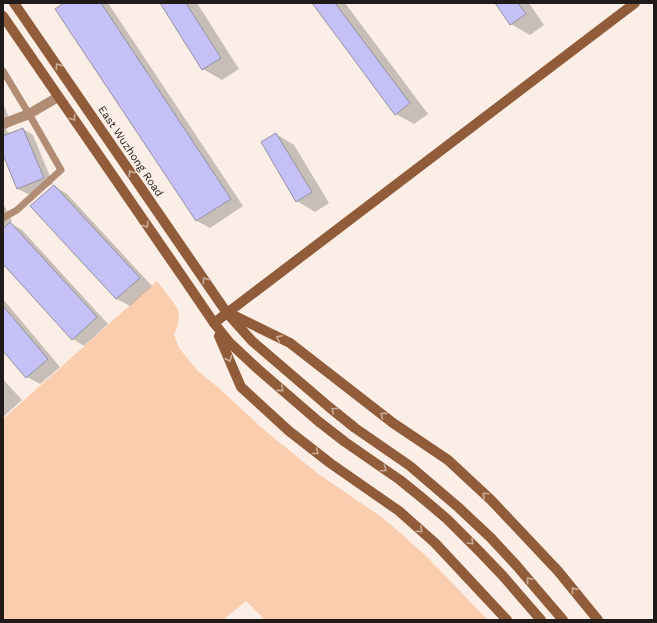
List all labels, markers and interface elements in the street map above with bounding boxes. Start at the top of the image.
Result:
one-way arrow [55,63,63,70]
street label: East Wuzhong Road [95,103,166,199]
one-way arrow [68,113,75,120]
one-way arrow [129,170,136,177]
one-way arrow [141,221,149,228]
one-way arrow [203,278,210,285]
one-way arrow [275,335,283,343]
one-way arrow [224,354,232,362]
one-way arrow [277,385,284,392]
one-way arrow [331,408,338,415]
one-way arrow [380,413,387,420]
one-way arrow [311,447,318,454]
one-way arrow [380,464,387,472]
one-way arrow [482,492,490,500]
one-way arrow [415,525,423,532]
one-way arrow [466,537,474,545]
one-way arrow [526,577,533,585]
one-way arrow [571,587,578,594]

